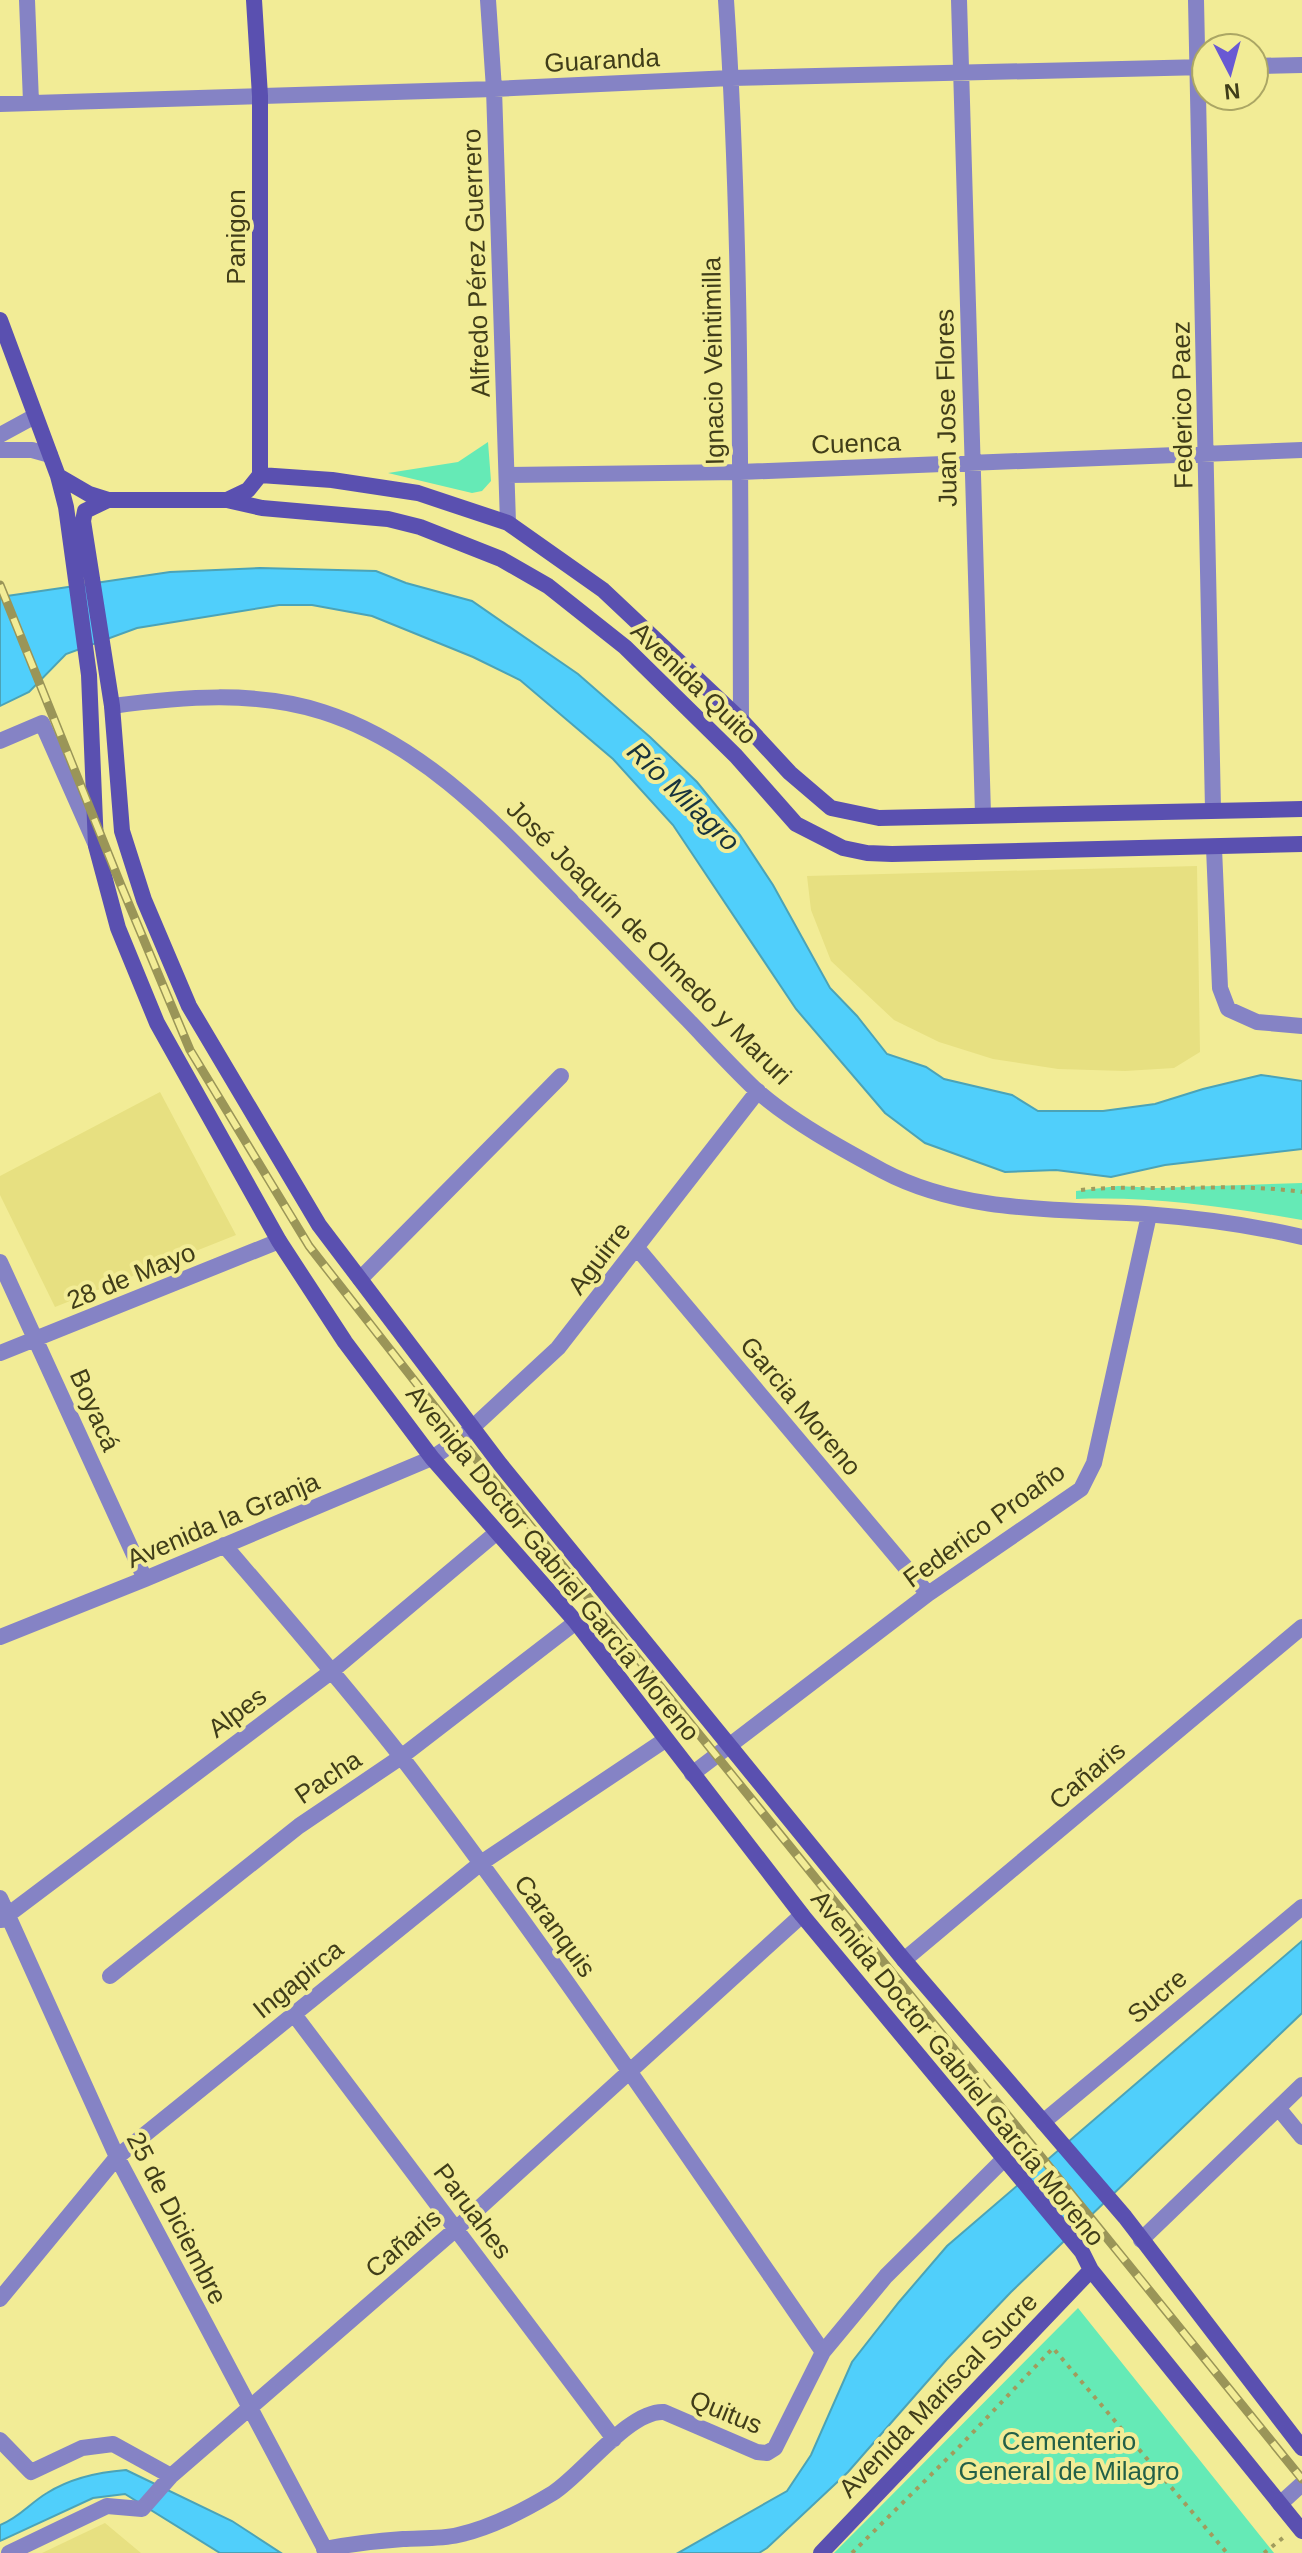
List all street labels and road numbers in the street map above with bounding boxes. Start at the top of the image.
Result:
street label: Guaranda [543,42,661,78]
street label: Alfredo Pérez Guerrero [456,128,496,398]
street label: Panigon [221,189,251,285]
street label: Ignacio Veintimilla [696,256,730,465]
street label: Juan Jose Flores [929,309,963,507]
street label: Federico Paez [1166,321,1198,489]
street label: Cuenca [811,426,902,460]
street label: Avenida Quito [625,616,763,750]
street label: José Joaquín de Olmedo y Maruri [500,793,798,1091]
street label: Aguirre [561,1216,637,1300]
street label: 28 de Mayo [62,1237,200,1315]
street label: Garcia Moreno [734,1330,868,1482]
street label: Boyacá [64,1364,127,1456]
street label: Avenida Doctor Gabriel García Moreno [400,1379,706,1747]
street label: Federico Proaño [897,1456,1071,1594]
street label: Avenida la Granja [122,1466,324,1574]
street label: Alpes [202,1680,272,1744]
street label: Cañaris [1043,1735,1131,1815]
street label: Pacha [289,1744,367,1810]
street label: Caranquis [508,1869,602,1983]
street label: Avenida Doctor Gabriel García Moreno [805,1884,1111,2252]
street label: Ingapirca [247,1933,349,2024]
street label: Sucre [1121,1963,1193,2029]
street label: 25 de Diciembre [121,2127,233,2309]
street label: Paruahes [428,2158,518,2264]
street label: Cañaris [359,2202,447,2284]
street label: Avenida Mariscal Sucre [833,2287,1043,2503]
street label: Quitus [686,2384,766,2440]

